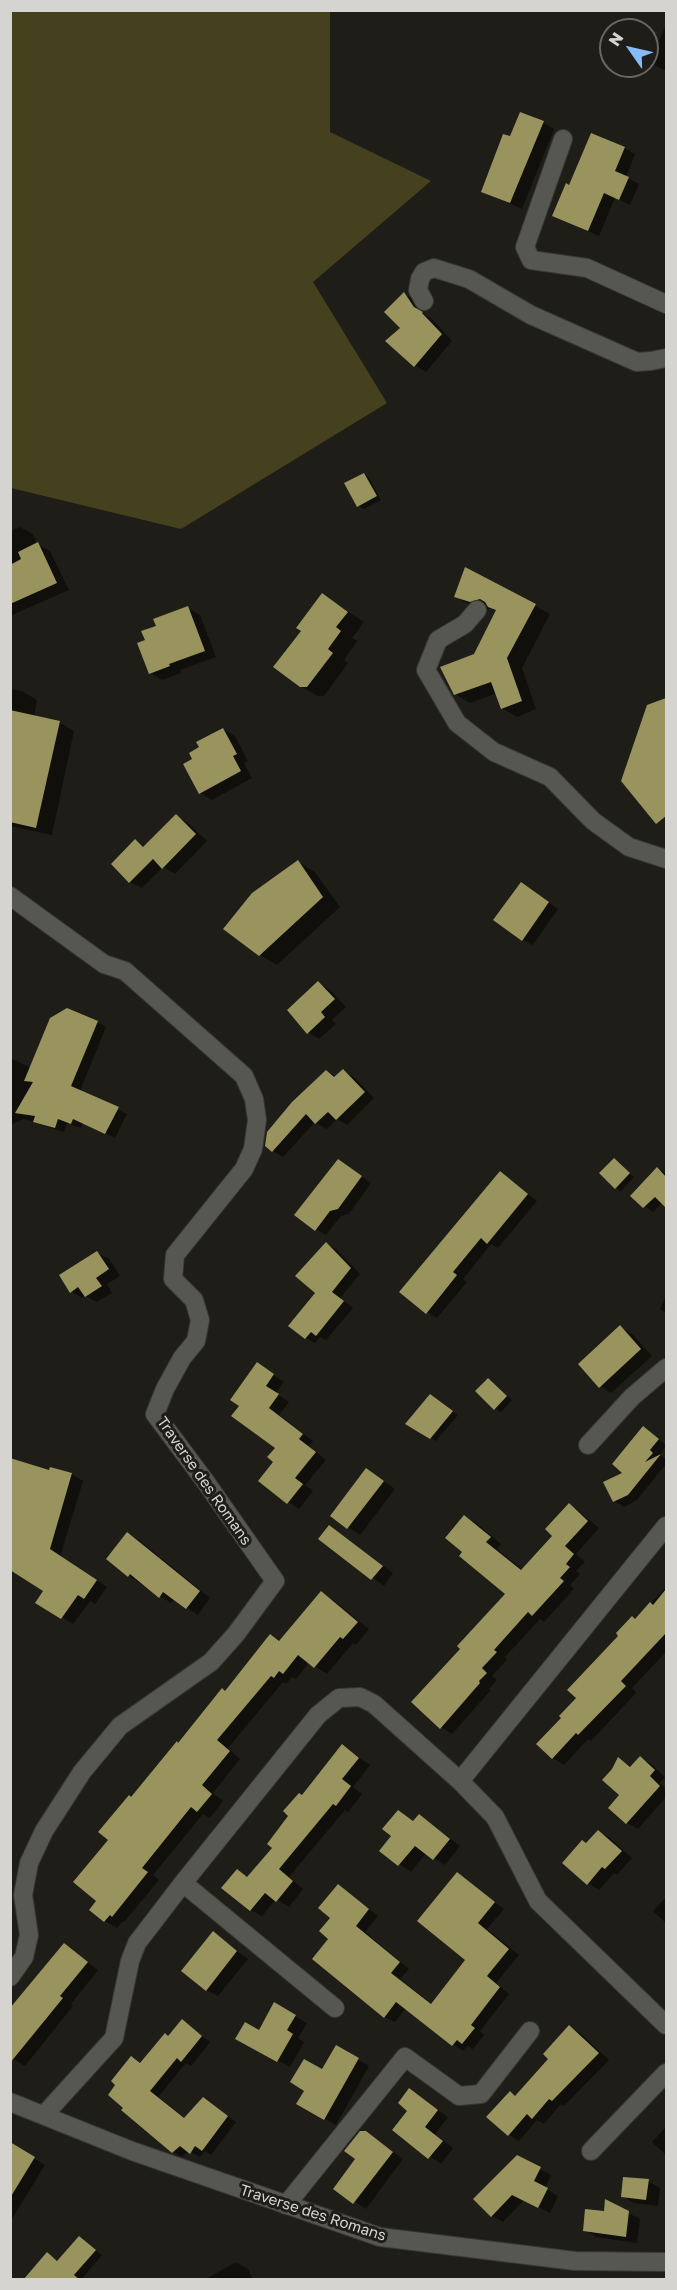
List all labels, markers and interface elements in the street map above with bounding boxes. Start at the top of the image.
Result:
north arrow [599,18,659,78]
text: N [604,28,627,50]
street label: Traverse des Romans [153,1413,255,1549]
street label: Traverse des Romans [238,2181,388,2245]

